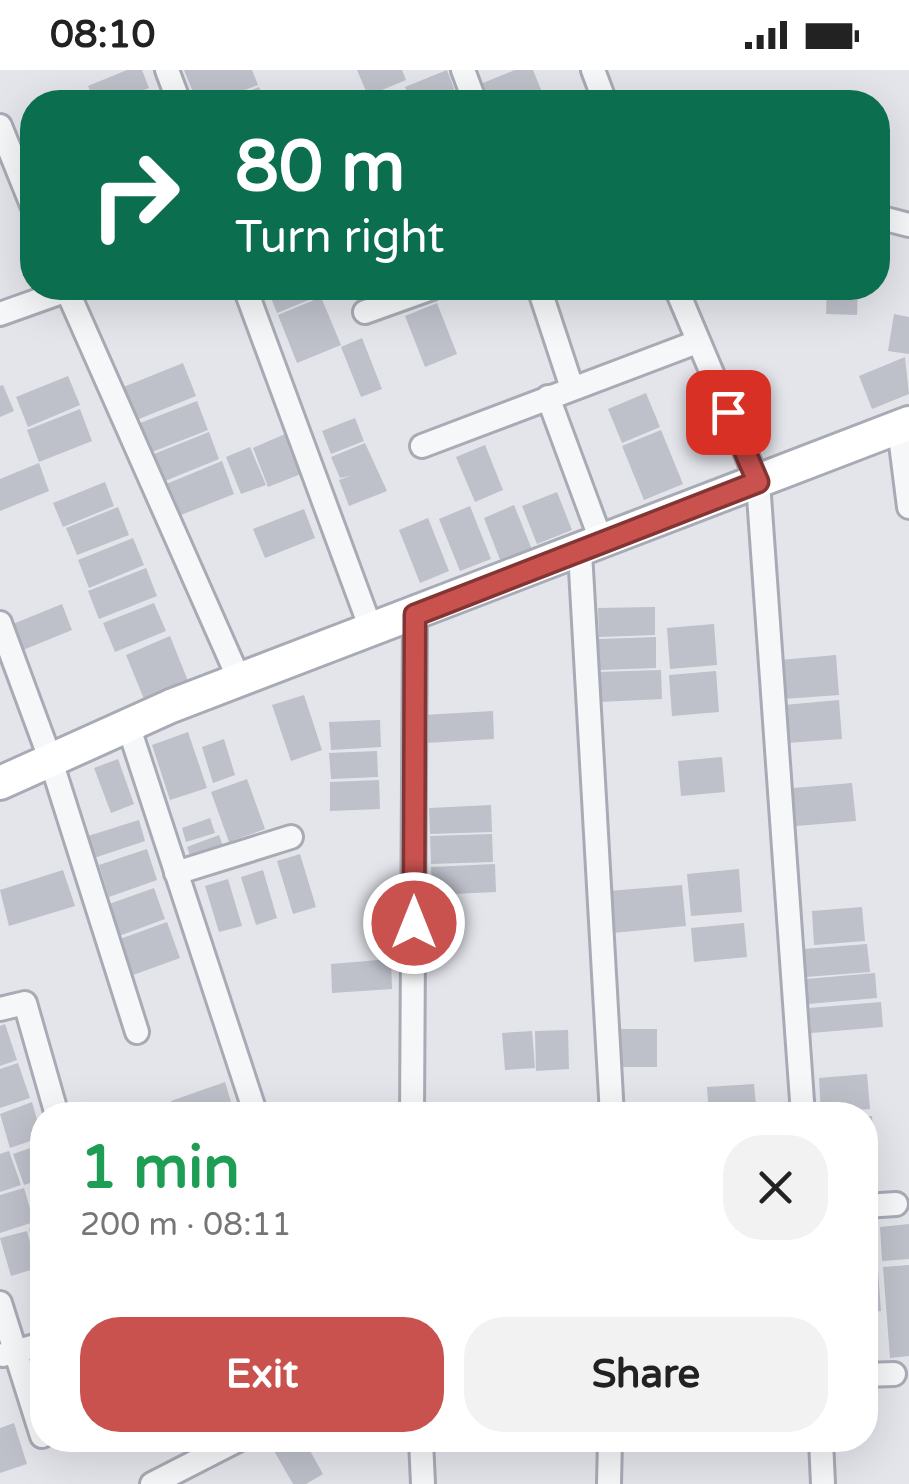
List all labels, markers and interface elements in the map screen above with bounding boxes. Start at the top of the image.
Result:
text: 08:10 [50,12,155,58]
text: 80 m [235,126,405,210]
icon: right [70,130,200,260]
text: Turn right [235,211,444,265]
pin [686,370,771,455]
icon: arrive [701,385,756,440]
position arrow [362,871,466,975]
text: 1 min [80,1132,240,1204]
button: close [723,1135,828,1240]
text: 200 m · 08:11 [80,1206,292,1244]
button: Exit [80,1317,444,1432]
button: Share [464,1317,828,1432]

